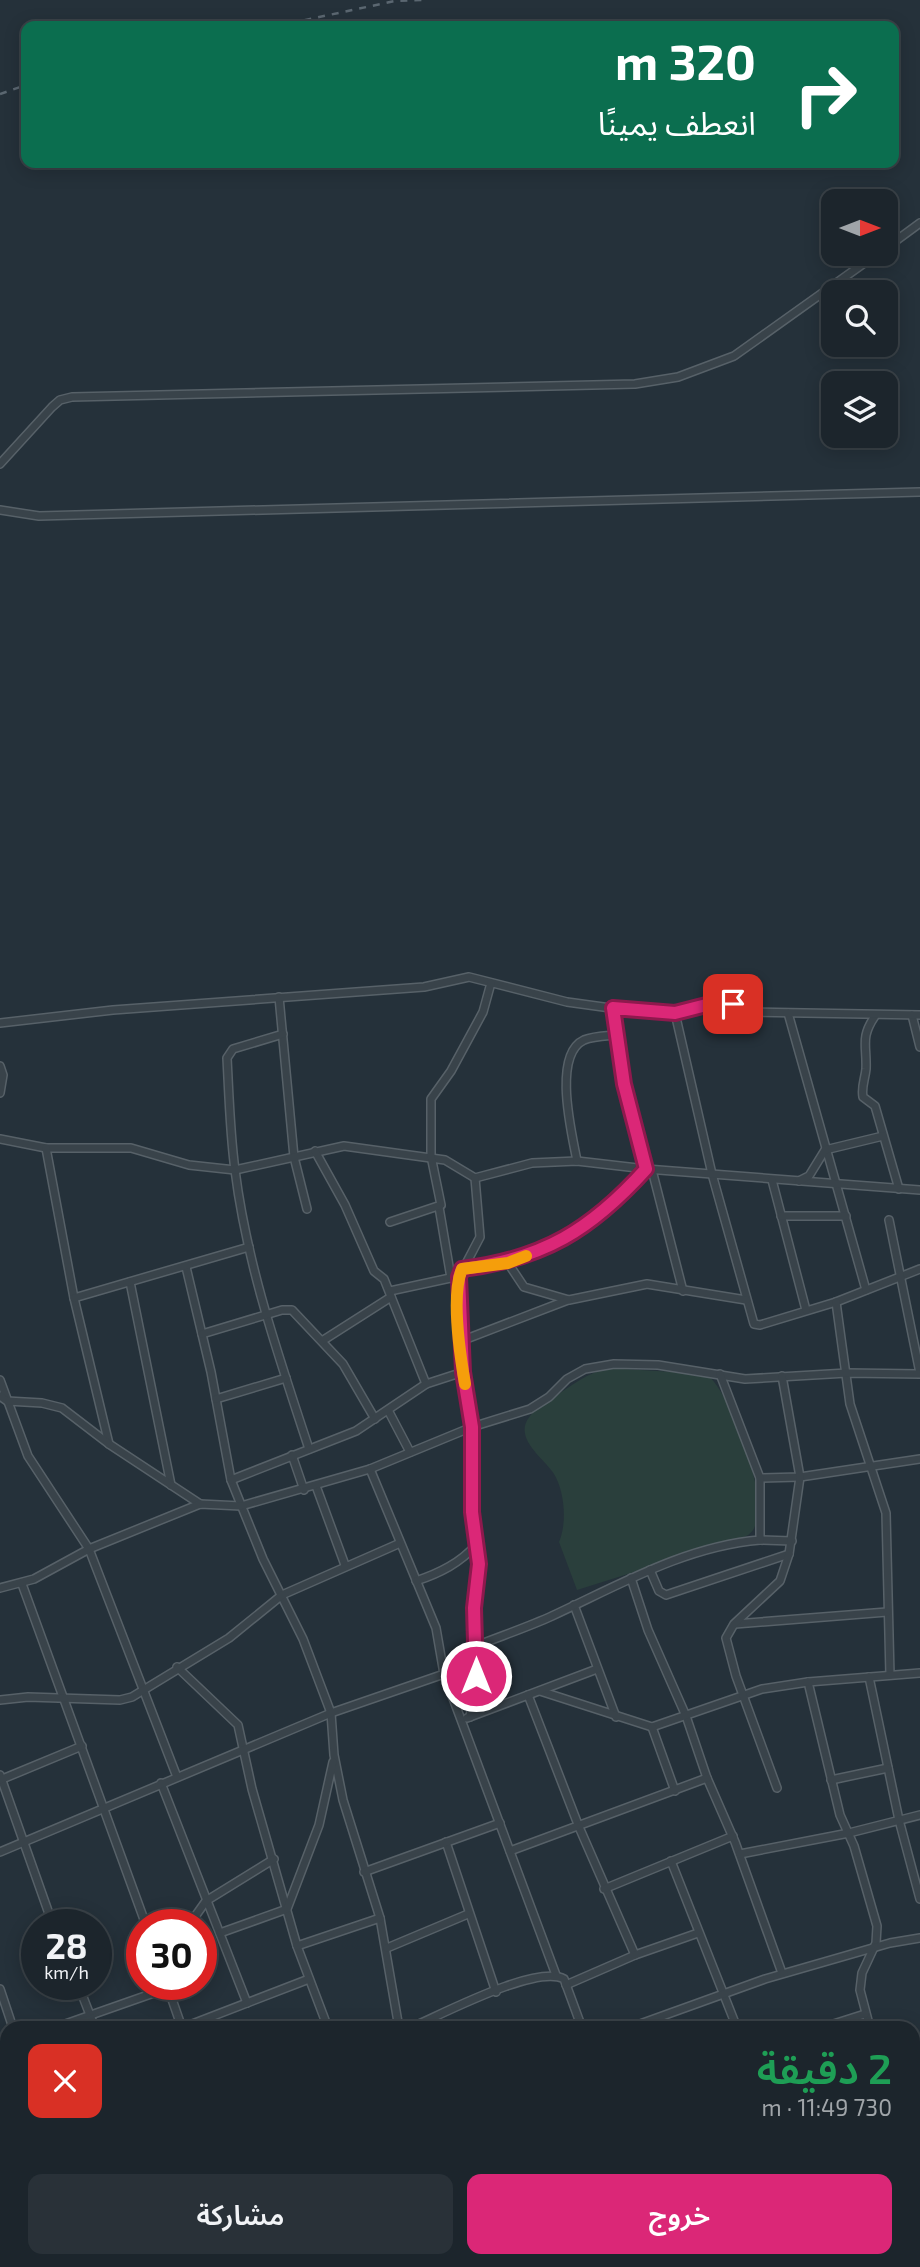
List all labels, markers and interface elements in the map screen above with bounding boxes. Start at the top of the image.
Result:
text: 320 m [615,31,756,90]
icon: right [780,49,871,140]
text: انعطف يمينًا [598,103,756,141]
north arrow [821,189,898,266]
map controls [821,189,898,448]
button: search [821,280,898,357]
button: layers [821,371,898,448]
pin [703,974,763,1034]
icon: arrive [714,985,752,1023]
position arrow [439,1639,513,1713]
speed limit sign: 30 [126,1909,217,2000]
text: 28 [45,1924,88,1966]
text: km/h [44,1961,89,1983]
text: 2 دقيقة [757,2042,892,2092]
button: close [28,2044,102,2118]
text: 730 m · 11:49 [762,2093,892,2121]
button: مشاركة [28,2174,453,2254]
button: خروج [467,2174,892,2254]

